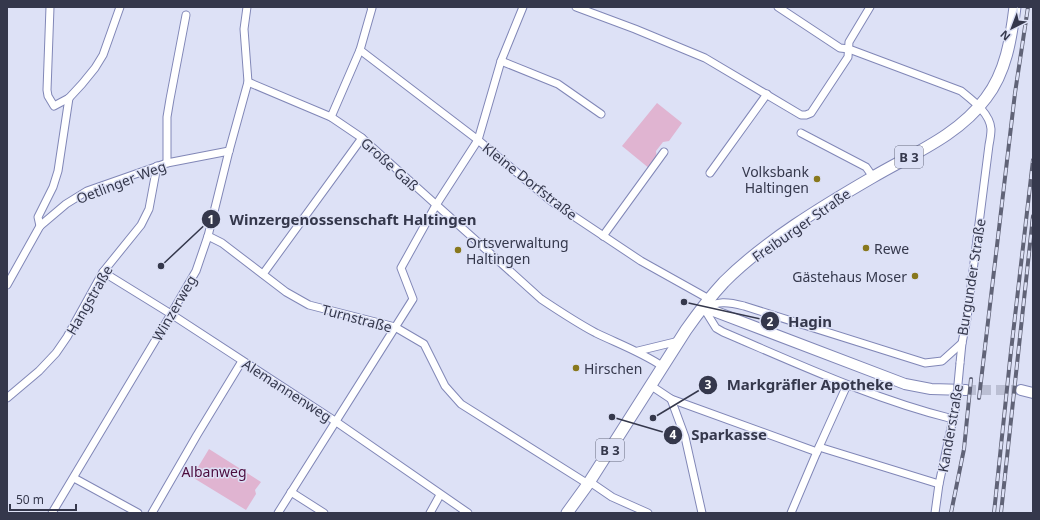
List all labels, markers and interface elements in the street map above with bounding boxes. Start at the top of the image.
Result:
north arrow [992,8,1032,48]
text: N [997,27,1013,44]
street label: Große Gaß [357,133,423,195]
street label: Kleine Dorfstraße [479,138,581,224]
road number: B 3 [895,146,923,168]
street label: Oetlinger Weg [73,156,169,208]
place label: Volksbank Haltingen [742,162,810,197]
marker: Volksbank Haltingen [812,174,822,184]
street label: Freiburger Straße [748,184,854,266]
callout: Winzergenossenschaft Haltingen [201,206,484,233]
text: Winzergenossenschaft Haltingen [229,209,477,229]
text: 1 [208,211,214,228]
street label: Burgunder Straße [952,217,990,337]
place label: Ortsverwaltung Haltingen [466,233,569,268]
place label: Rewe [874,239,909,258]
marker: Rewe [861,243,871,253]
marker: Ortsverwaltung Haltingen [453,245,463,255]
street label: Hangstraße [61,262,117,338]
place label: Gästehaus Moser [792,267,907,286]
marker: Gästehaus Moser [910,271,920,281]
street label: Winzerweg [148,272,200,344]
street label: Turnstraße [320,300,394,337]
callout: Hagin [760,308,840,335]
text: Hagin [788,311,832,331]
text: 2 [767,313,774,330]
street label: Alemannenweg [239,354,335,426]
place label: Hirschen [584,359,642,378]
marker: Hirschen [571,363,581,373]
callout: Markgräfler Apotheke [698,371,901,398]
text: Markgräfler Apotheke [727,374,893,394]
text: 3 [705,376,712,393]
street label: Kanderstraße [933,382,967,474]
callout: Sparkasse [663,421,774,448]
text: Sparkasse [691,424,767,444]
text: 4 [670,426,677,443]
road number: B 3 [596,439,624,461]
park label: Albanweg [181,462,247,481]
scale bar [10,486,76,512]
text: 50 m [16,491,44,508]

